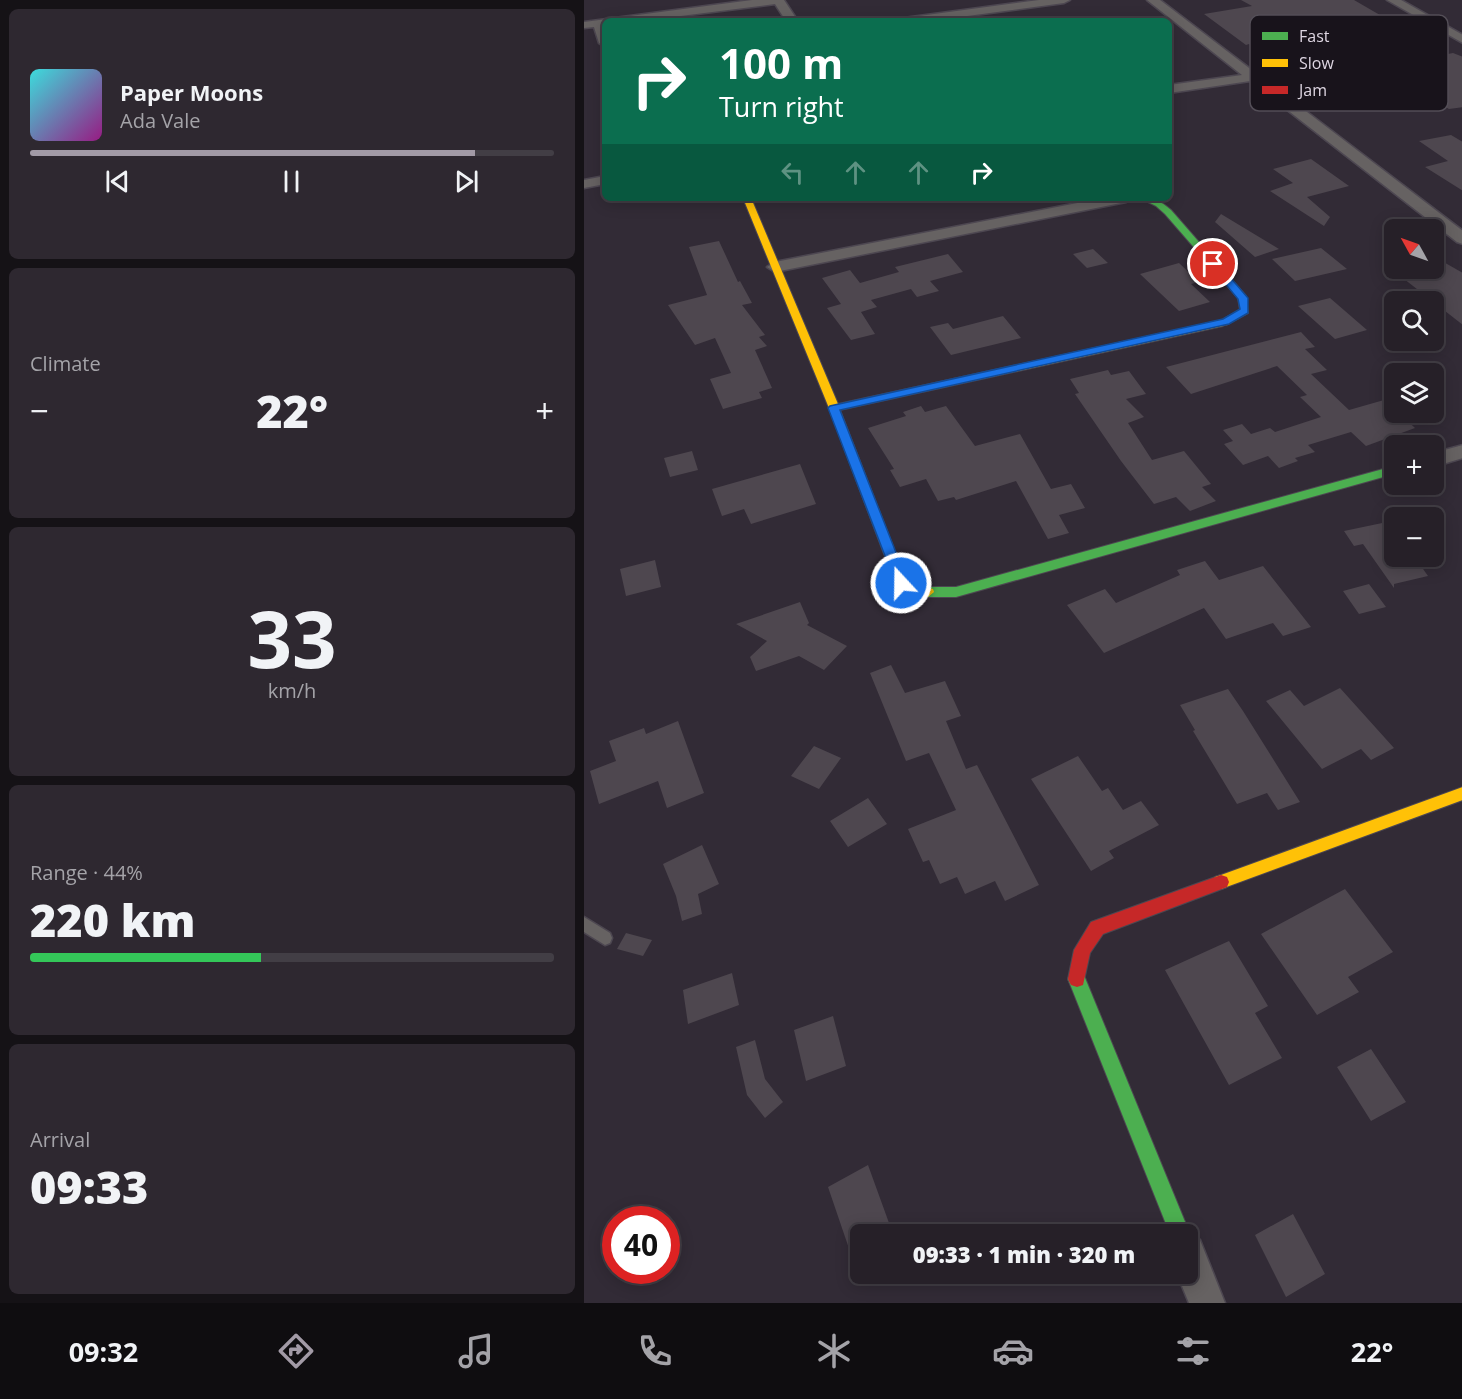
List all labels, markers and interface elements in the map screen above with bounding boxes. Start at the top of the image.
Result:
legend [1250,15,1448,111]
text: Fast [1299,25,1330,47]
text: 100 m [719,34,843,91]
icon: right [620,42,698,120]
text: Slow [1299,52,1334,74]
text: Paper Moons [120,77,263,107]
text: Jam [1297,79,1327,101]
text: Turn right [719,88,844,125]
text: Ada Vale [120,107,201,134]
icon: left [776,156,809,189]
icon: ahead [839,156,872,189]
icon: ahead [902,156,935,189]
icon: right [965,156,998,189]
icon: previous [101,165,134,198]
icon: pause [275,165,308,198]
icon: next [450,165,483,198]
north arrow [1384,219,1444,279]
map controls [1384,219,1444,567]
pin [1187,238,1238,289]
icon: arrive [1196,247,1229,280]
button: search [1384,291,1444,351]
text: Climate [30,350,101,377]
button: layers [1384,363,1444,423]
text: 22° [256,380,328,441]
text: − [30,388,49,433]
text: + [535,388,554,433]
button: + [1384,435,1444,495]
button: − [1384,507,1444,567]
position arrow [869,551,933,615]
text: 33 [247,585,337,691]
text: km/h [268,677,316,704]
text: Range · 44% [30,859,143,886]
text: 220 km [30,889,195,950]
text: Arrival [30,1126,90,1153]
text: 09:33 [30,1156,148,1217]
speed limit sign: 40 [602,1206,680,1284]
text: 09:33 · 1 min · 320 m [913,1239,1135,1269]
icon: directions [275,1330,317,1372]
icon: music [455,1330,497,1372]
icon: phone [634,1330,676,1372]
icon: climate [813,1330,855,1372]
icon: car [992,1330,1034,1372]
icon: filters [1172,1330,1214,1372]
text: 09:32 [69,1333,138,1370]
text: 22° [1351,1333,1393,1370]

